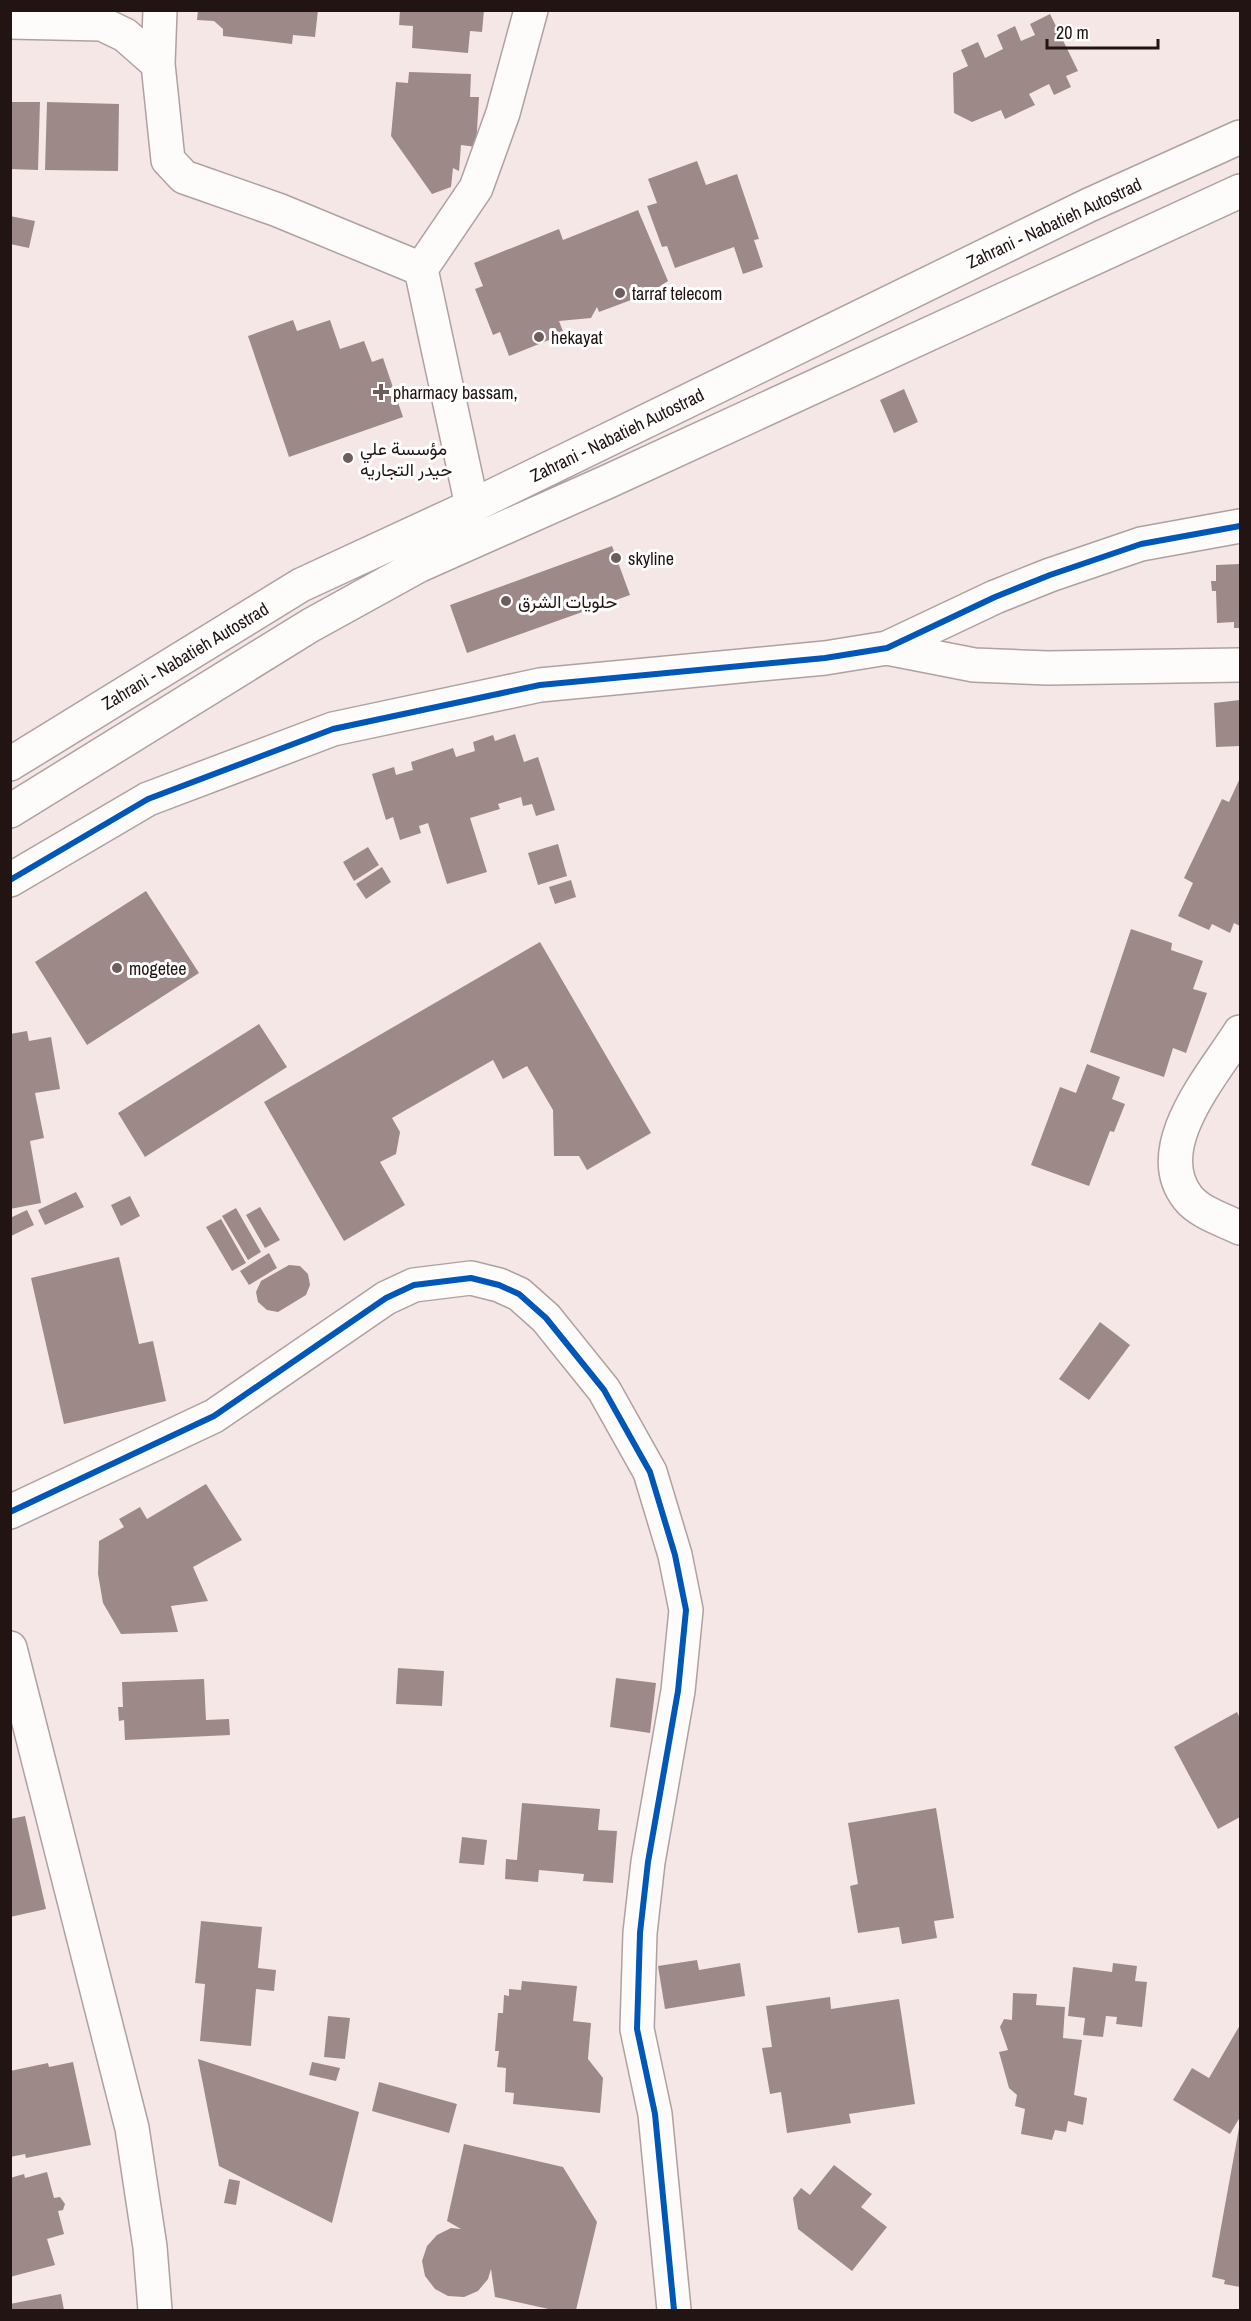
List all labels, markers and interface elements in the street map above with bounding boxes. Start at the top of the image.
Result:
scale bar [1047,12,1158,50]
text: 20 m [1056,20,1089,45]
street label: Zahrani - Nabatieh Autostrad [962,171,1146,275]
place label: tarraf telecom [632,281,722,306]
marker: tarraf telecom [613,286,627,300]
place label: hekayat [551,325,603,350]
marker: hekayat [532,330,546,344]
place label: pharmacy bassam, [393,380,518,405]
street label: Zahrani - Nabatieh Autostrad [526,382,708,488]
marker: pharmacy bassam, [374,385,388,399]
place label: مؤسسة علي حيدر التجاريه [360,436,452,482]
marker: مؤسسة علي حيدر التجاريه [341,451,355,465]
place label: skyline [628,546,674,571]
marker: skyline [609,551,623,565]
place label: حلويات الشرق [518,589,617,614]
marker: حلويات الشرق [499,594,513,608]
street label: Zahrani - Nabatieh Autostrad [97,596,273,716]
place label: mogetee [129,956,186,981]
marker: mogetee [110,961,124,975]

